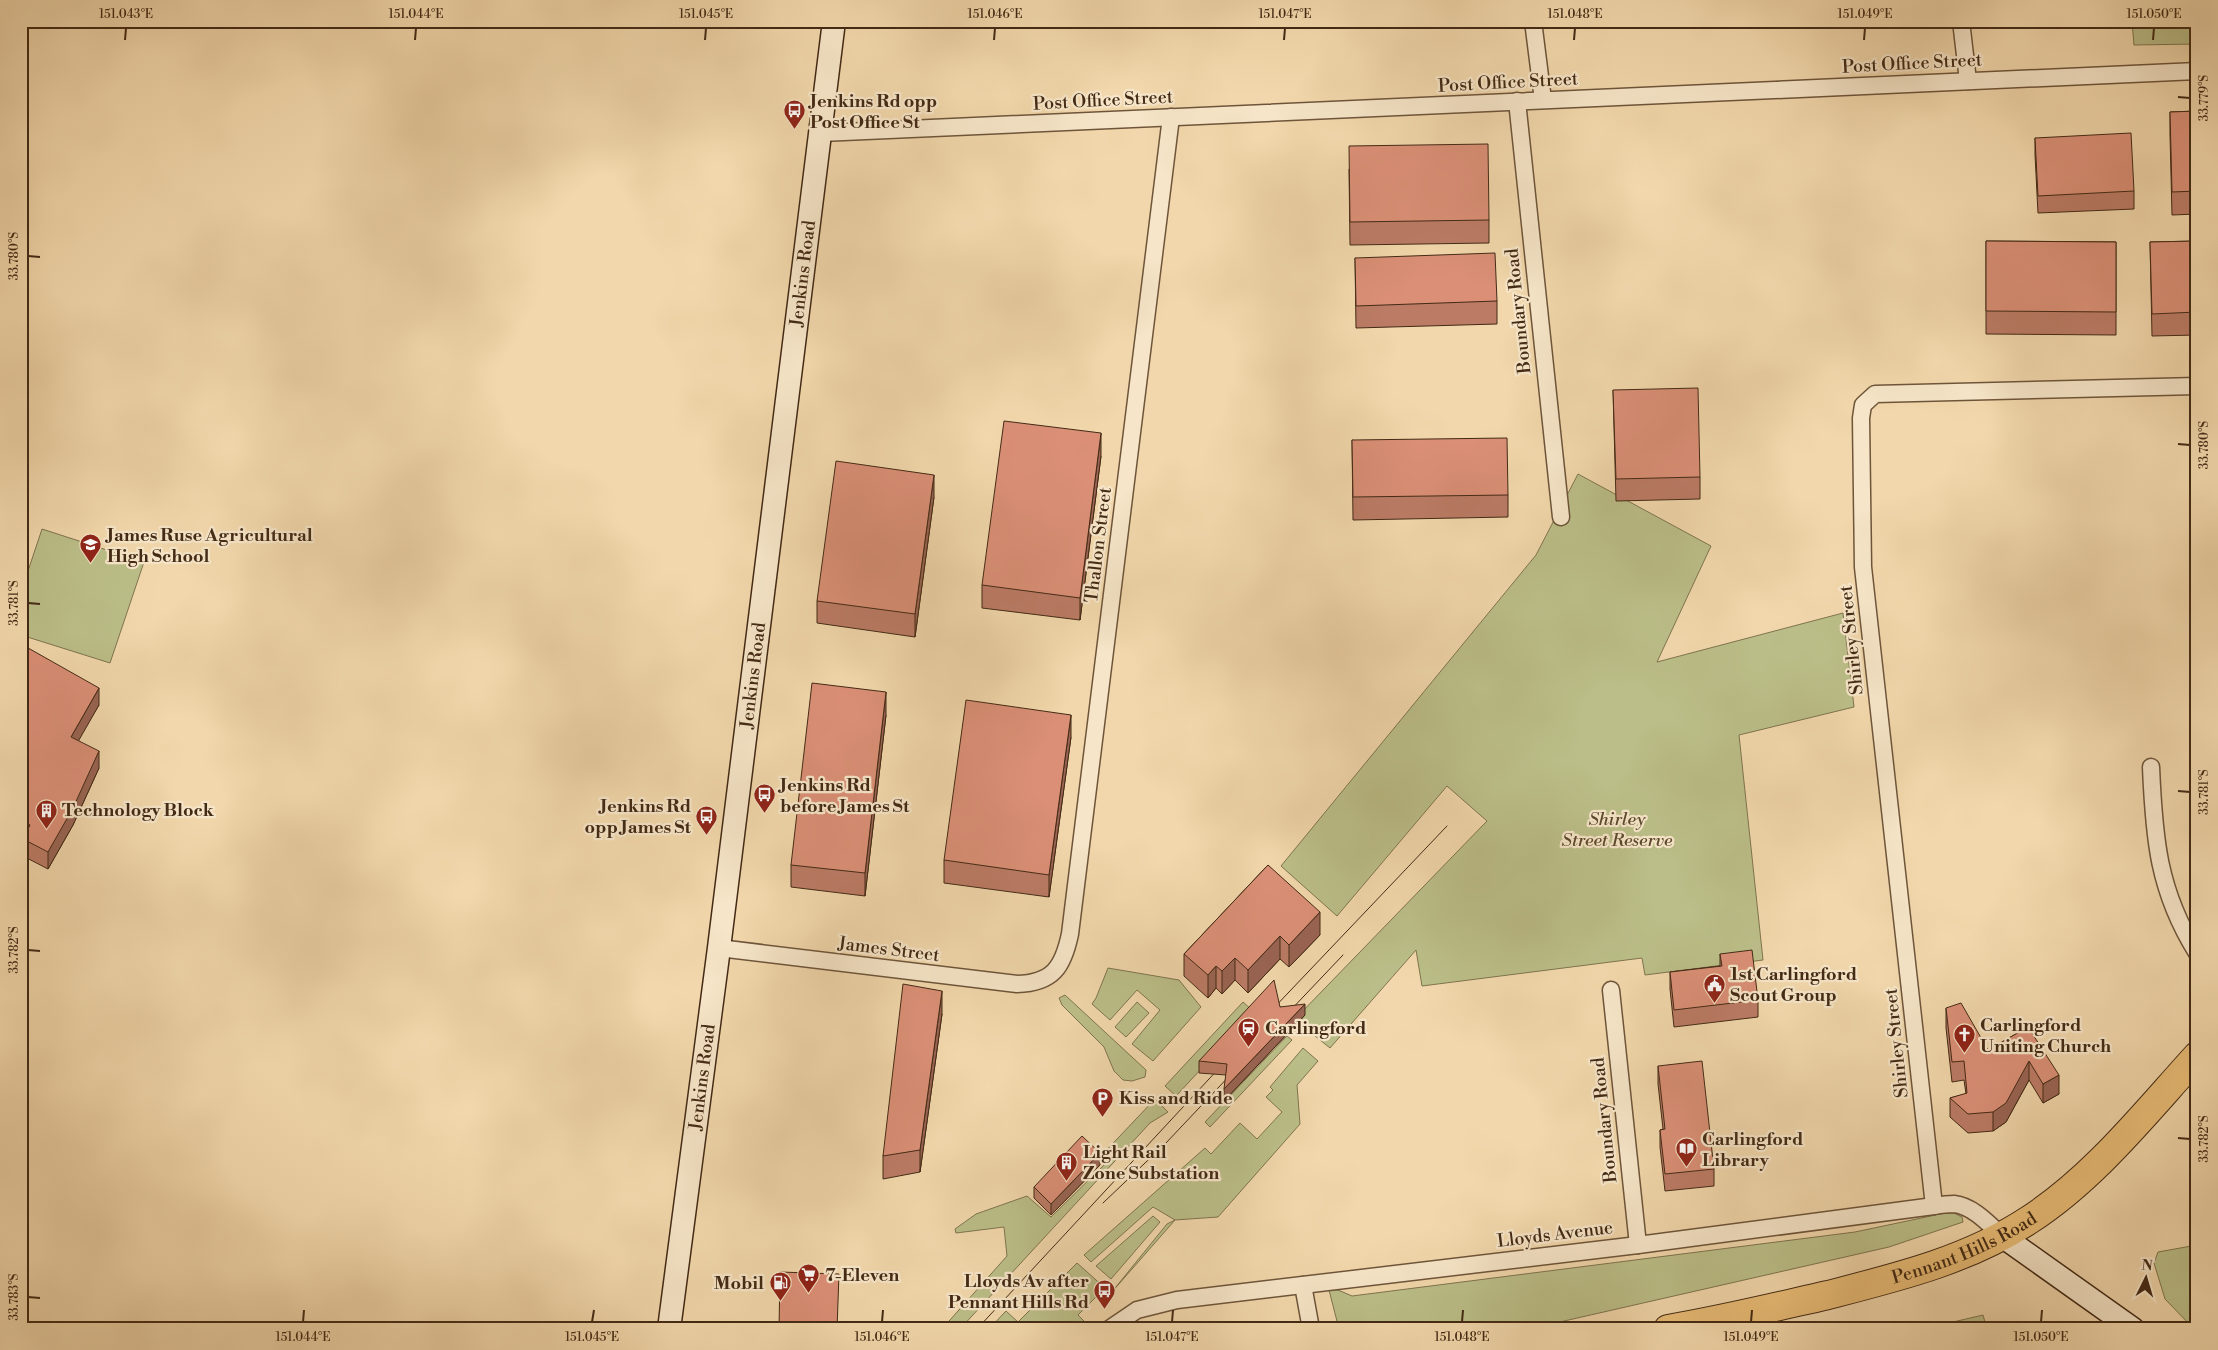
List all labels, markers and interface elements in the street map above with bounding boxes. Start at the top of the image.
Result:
text: 151.043°E [99,7,153,22]
text: 151.044°E [389,7,444,22]
text: 151.045°E [679,7,733,22]
text: 151.046°E [968,7,1022,22]
text: 151.047°E [1258,7,1312,22]
text: 151.048°E [1548,7,1602,22]
text: 151.049°E [1838,7,1892,22]
text: 151.050°E [2126,7,2182,22]
street label: Post Office Street [1841,48,1983,79]
street label: Post Office Street [1437,67,1579,98]
text: 33.779°S [2197,75,2212,121]
street label: Post Office Street [1032,85,1174,116]
place label: Jenkins Rd opp Post Office St [807,90,937,134]
bus stop icon: Jenkins Rd opp Post Office St [782,99,806,130]
street label: Jenkins Road [785,218,821,329]
text: 33.780°S [7,232,22,280]
street label: Boundary Road [1500,246,1537,376]
text: 33.780°S [2197,421,2212,469]
street label: Thallon Street [1080,485,1117,604]
place label: James Ruse Agricultural High School [104,524,313,568]
school or university icon: James Ruse Agricultural High School [79,533,103,564]
text: 33.781°S [7,580,22,626]
street label: Shirley Street [1834,583,1869,696]
street label: Jenkins Road [735,620,771,731]
text: 33.781°S [2197,769,2212,815]
place label: Jenkins Rd before James St [777,774,910,818]
bus stop icon: Jenkins Rd before James St [752,783,776,814]
place label: Jenkins Rd opp James St [584,795,692,839]
building icon: Technology Block [34,798,58,829]
place label: Technology Block [62,799,215,822]
bus stop icon: Jenkins Rd opp James St [695,804,719,835]
park label: Shirley Street Reserve [1562,808,1673,852]
text: 33.782°S [7,926,22,974]
street label: James Street [836,932,942,967]
place label: 1st Carlingford Scout Group [1730,963,1857,1007]
public building icon: 1st Carlingford Scout Group [1702,972,1726,1003]
street label: Shirley Street [1879,986,1914,1099]
place label: Carlingford Uniting Church [1980,1014,2111,1058]
station icon: Carlingford [1237,1016,1261,1047]
place label: Carlingford [1265,1017,1366,1040]
street label: Jenkins Road [684,1022,721,1133]
church icon: Carlingford Uniting Church [1952,1023,1976,1054]
street label: Boundary Road [1586,1055,1623,1185]
parking icon: Kiss and Ride [1091,1086,1115,1117]
place label: Kiss and Ride [1119,1087,1233,1110]
text: 33.782°S [2197,1115,2212,1163]
place label: Carlingford Library [1702,1128,1803,1172]
library icon: Carlingford Library [1674,1137,1698,1168]
place label: Light Rail Zone Substation [1083,1141,1219,1185]
building icon: Light Rail Zone Substation [1055,1150,1079,1181]
street label: Pennant Hills Road [1889,1207,2042,1290]
street label: Lloyds Avenue [1496,1216,1614,1253]
north arrow [2120,1252,2170,1302]
text: N [2141,1257,2153,1275]
supermarket icon: 7-Eleven [797,1263,821,1294]
place label: 7-Eleven [825,1264,899,1287]
place label: Lloyds Av after Pennant Hills Rd [948,1270,1089,1314]
fuel station icon: Mobil [768,1271,792,1302]
place label: Mobil [714,1272,764,1295]
text: 33.783°S [7,1273,22,1321]
bus stop icon: Lloyds Av after Pennant Hills Rd [1093,1279,1117,1310]
text: 151.044°E [276,1330,331,1345]
text: 151.045°E [565,1330,619,1345]
text: 151.046°E [855,1330,909,1345]
text: 151.047°E [1145,1330,1199,1345]
text: 151.048°E [1435,1330,1489,1345]
text: 151.049°E [1724,1330,1778,1345]
text: 151.050°E [2013,1330,2069,1345]

